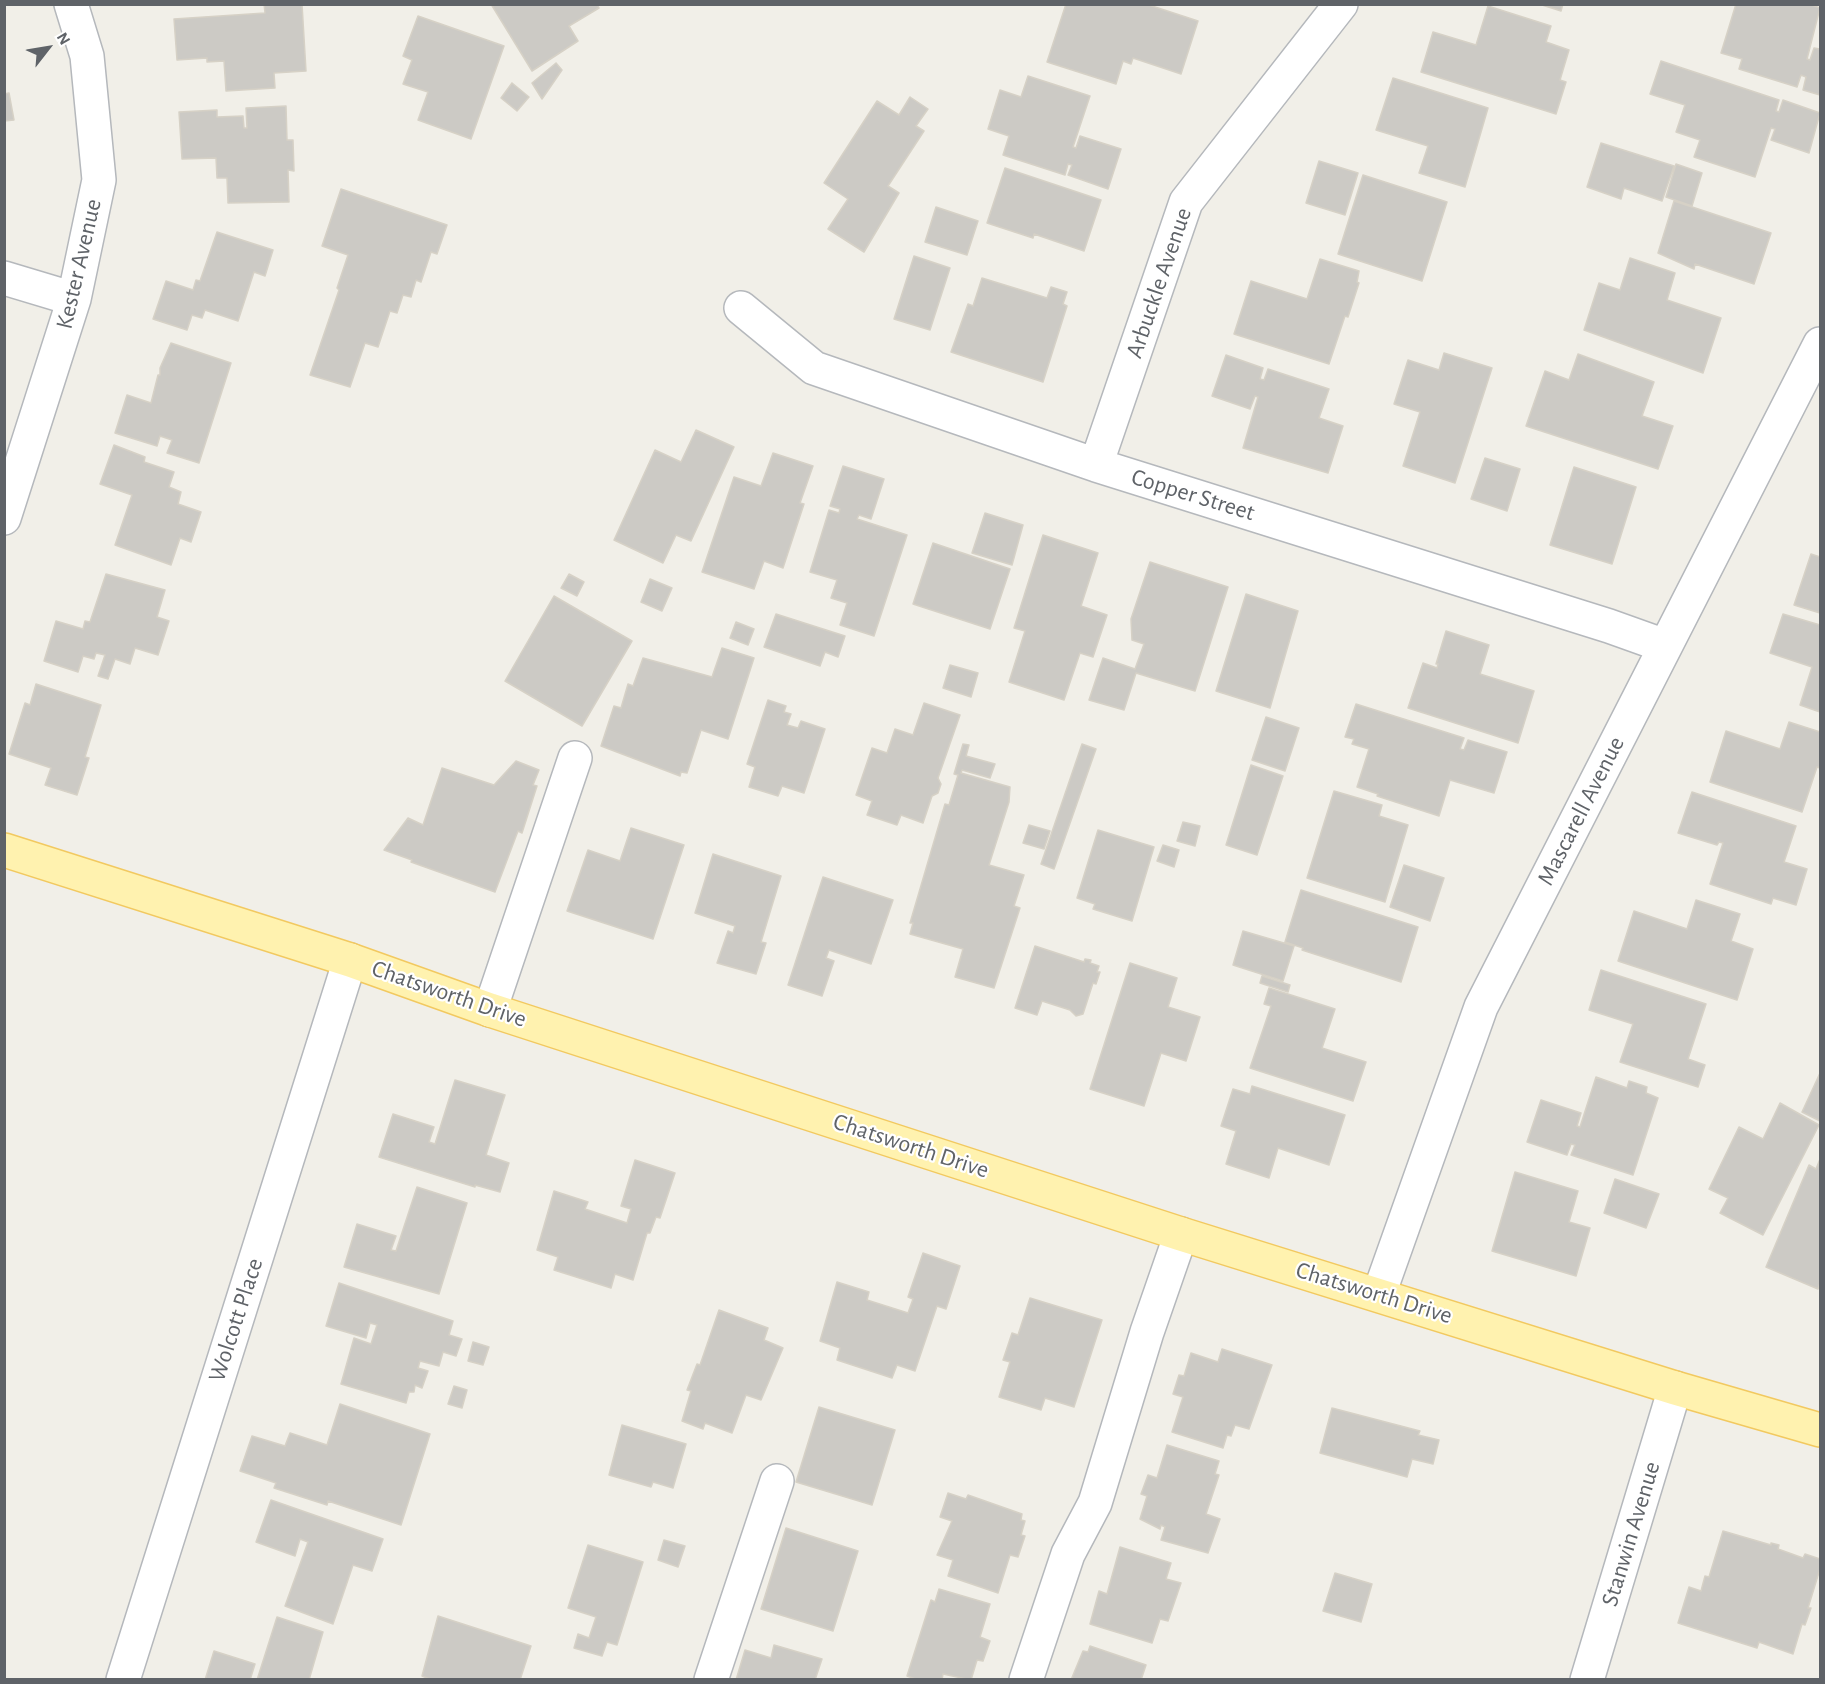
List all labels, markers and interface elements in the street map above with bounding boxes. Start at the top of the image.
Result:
north arrow [18,18,78,78]
text: N [54,30,73,48]
street label: Kester Avenue [50,196,108,332]
street label: Arbuckle Avenue [1120,204,1198,362]
street label: Copper Street [1128,463,1258,527]
street label: Mascarell Avenue [1531,732,1631,890]
street label: Chatsworth Drive [368,954,530,1034]
street label: Chatsworth Drive [830,1107,992,1185]
street label: Wolcott Place [203,1255,269,1385]
street label: Chatsworth Drive [1292,1256,1456,1330]
street label: Stanwin Avenue [1595,1458,1667,1610]

